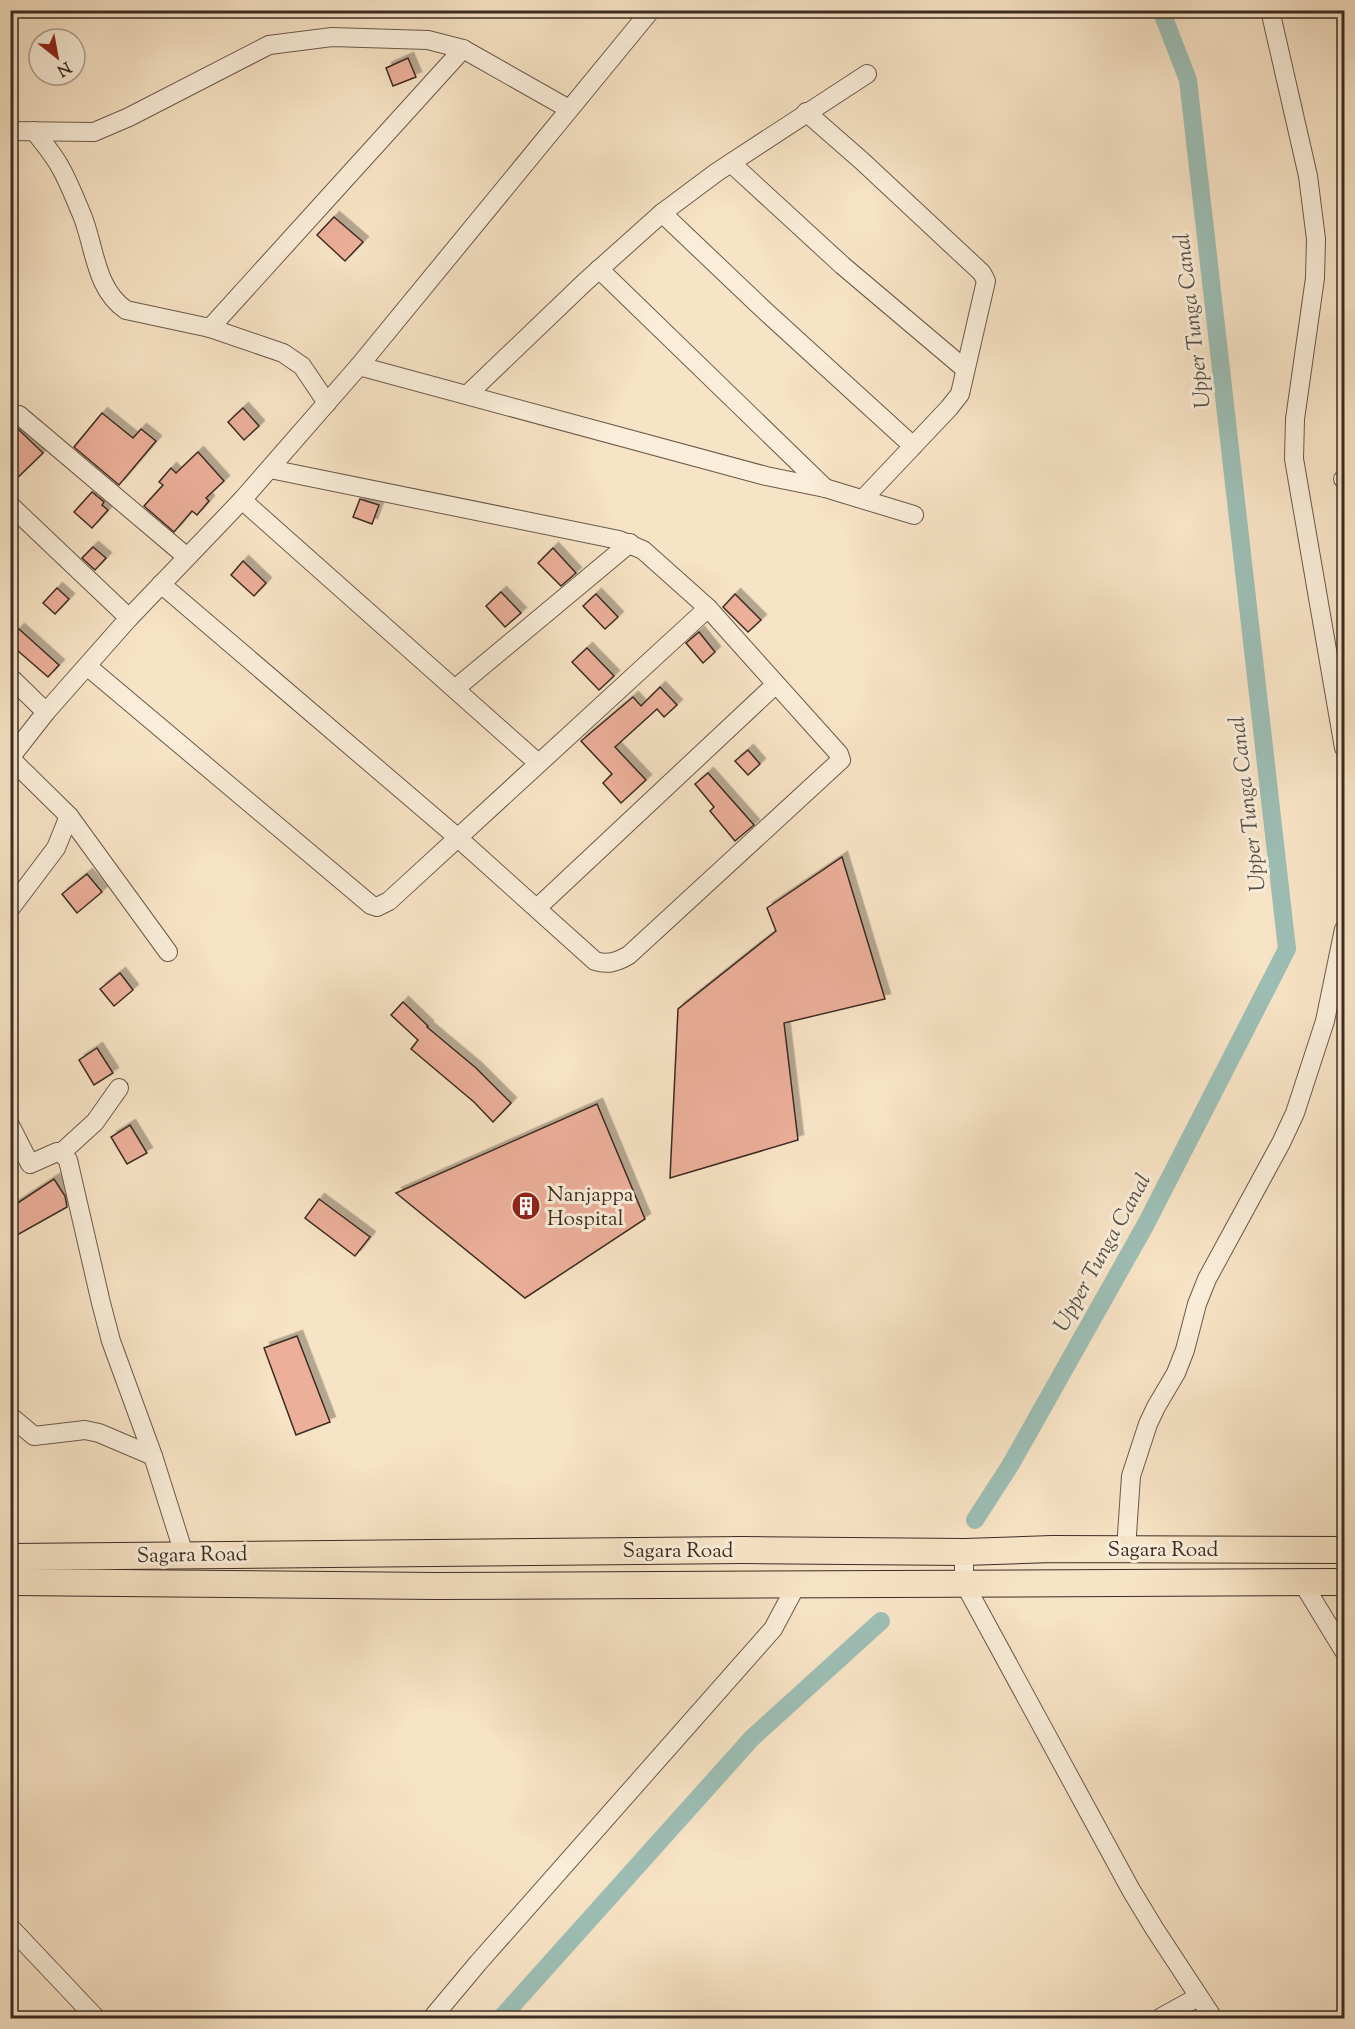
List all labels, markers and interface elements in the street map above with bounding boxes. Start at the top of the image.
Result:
north arrow [27,27,87,87]
text: N [52,55,75,81]
water label: Upper Tunga Canal [1167,231,1221,410]
water label: Upper Tunga Canal [1222,714,1276,893]
water label: Upper Tunga Canal [1047,1168,1160,1338]
place label: Nanjappa Hospital [547,1181,634,1235]
building icon: Nanjappa Hospital [510,1190,542,1222]
street label: Sagara Road [1108,1536,1219,1566]
street label: Sagara Road [623,1537,734,1567]
street label: Sagara Road [136,1540,248,1572]

